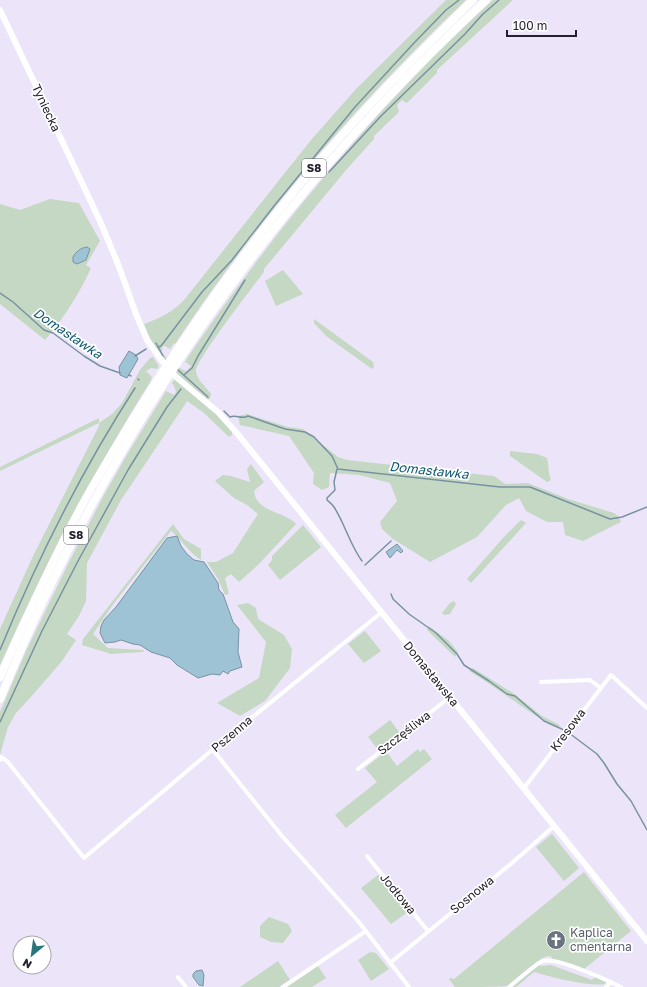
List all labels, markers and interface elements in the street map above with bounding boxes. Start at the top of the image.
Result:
scale bar [507,12,576,38]
text: 100 m [513,18,547,33]
street label: Tyniecka [29,82,64,134]
road number: S8 [302,159,326,177]
water label: Domasławka [31,304,106,362]
water label: Domasławka [389,458,470,482]
road number: S8 [64,526,88,544]
street label: Domasławska [401,638,462,709]
street label: Kresowa [547,705,588,754]
street label: Szczęśliwa [374,707,433,758]
street label: Pszenna [208,712,255,755]
street label: Jodłowa [377,870,419,917]
street label: Sosnowa [447,872,497,917]
place label: Kaplica cmentarna [570,925,632,954]
church icon: Kaplica cmentarna [545,929,567,951]
north arrow [12,935,52,975]
text: N [20,956,34,972]

